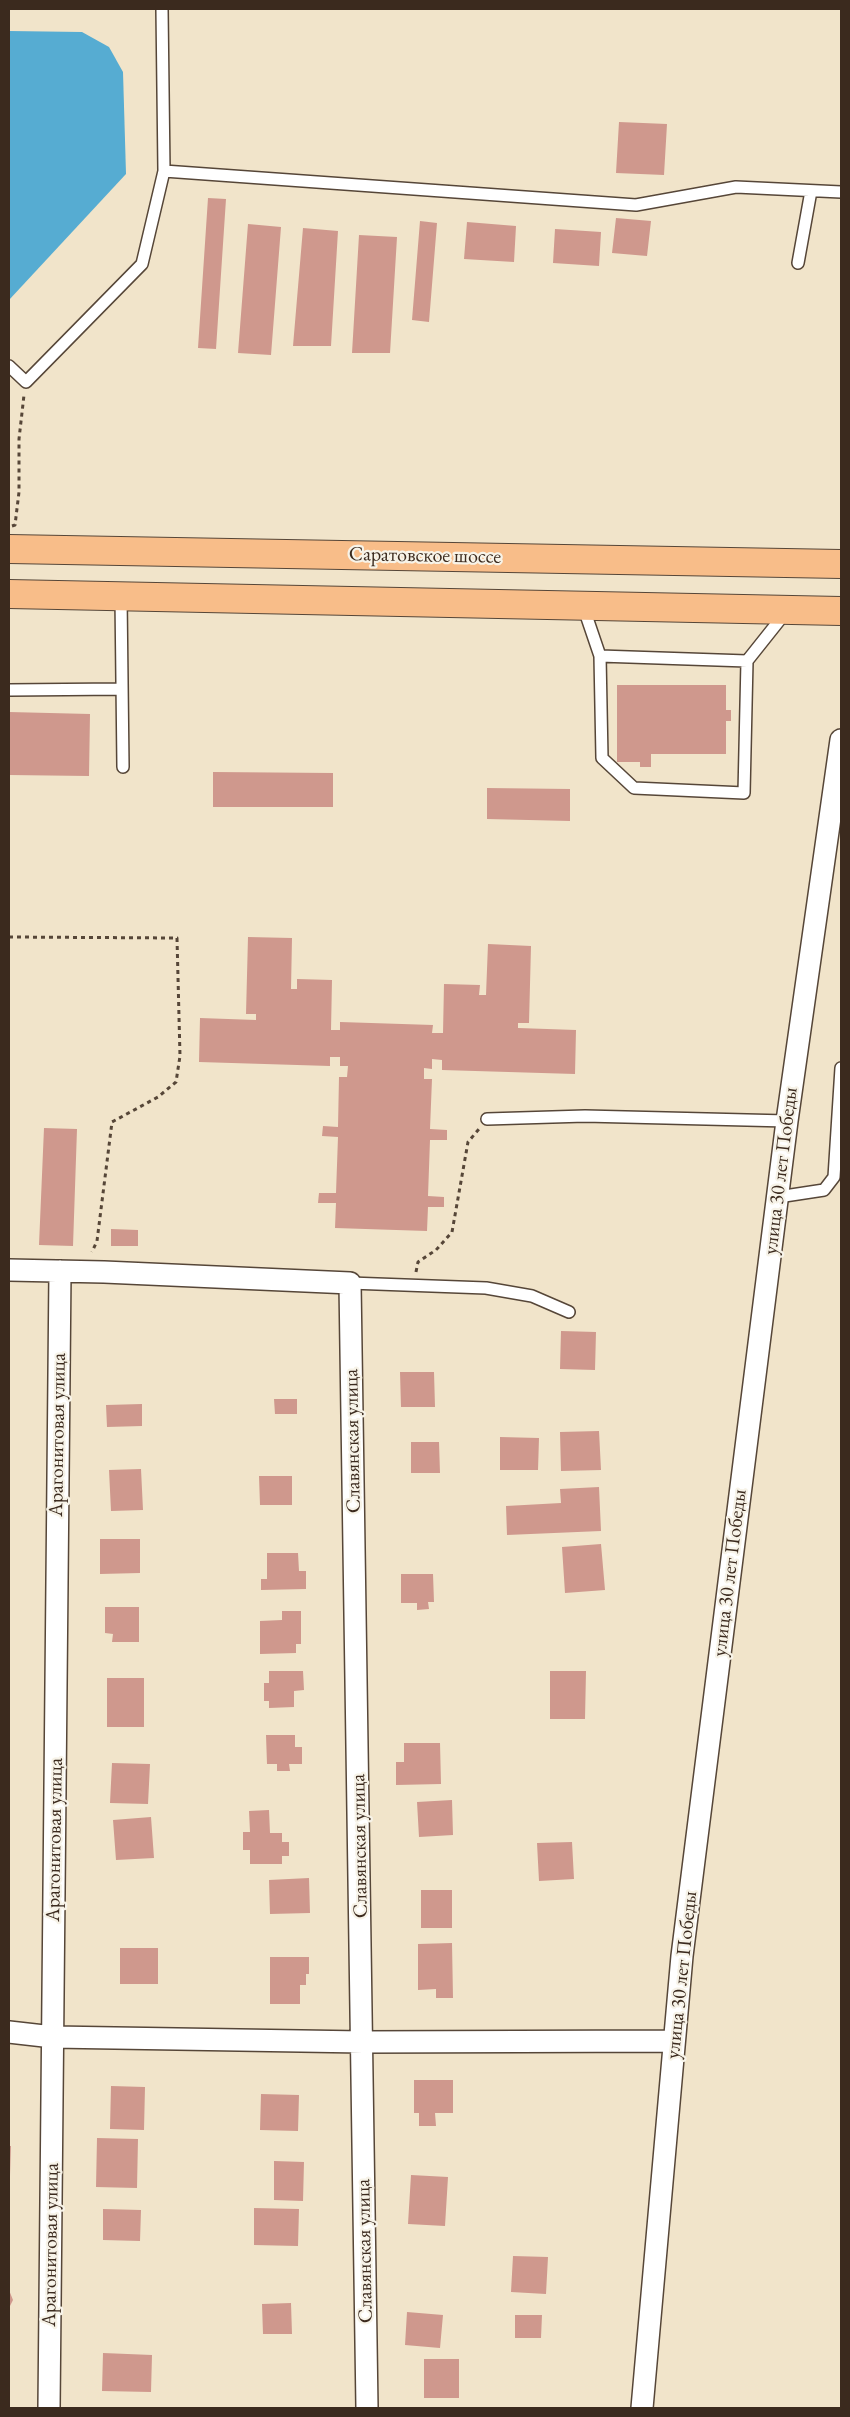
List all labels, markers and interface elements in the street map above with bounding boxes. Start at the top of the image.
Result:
street label: Саратовское шоссе [349,543,501,569]
street label: улица 30 лет Победы [759,1086,803,1256]
street label: Арагонитовая улица [45,1353,71,1517]
street label: Славянская улица [340,1369,366,1513]
street label: улица 30 лет Победы [708,1488,752,1658]
street label: Арагонитовая улица [42,1758,68,1922]
street label: Славянская улица [347,1774,373,1918]
street label: улица 30 лет Победы [661,1890,703,2060]
street label: Арагонитовая улица [38,2163,64,2327]
street label: Славянская улица [352,2179,378,2323]

